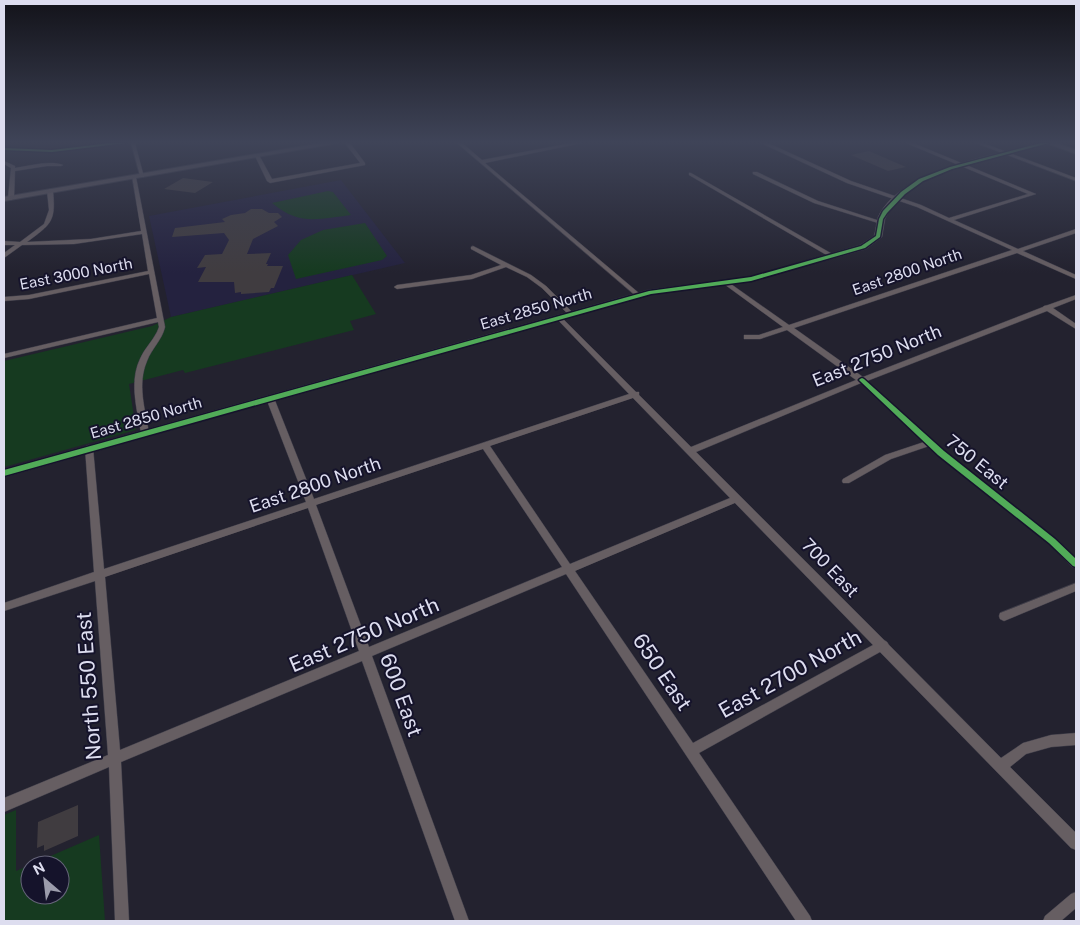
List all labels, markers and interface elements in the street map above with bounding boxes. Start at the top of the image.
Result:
street label: East 2800 North [850,245,964,298]
street label: East 3000 North [18,254,134,293]
street label: East 2850 North [478,284,594,333]
street label: East 2750 North [809,320,944,391]
street label: East 2850 North [88,393,204,442]
street label: 750 East [942,430,1013,493]
street label: East 2800 North [246,452,383,517]
street label: 700 East [797,534,863,601]
street label: East 2750 North [285,592,442,677]
street label: North 550 East [71,611,106,761]
street label: East 2700 North [714,624,865,723]
street label: 650 East [628,628,697,715]
street label: 600 East [375,650,428,740]
north arrow [20,855,70,905]
text: N [30,859,47,878]

